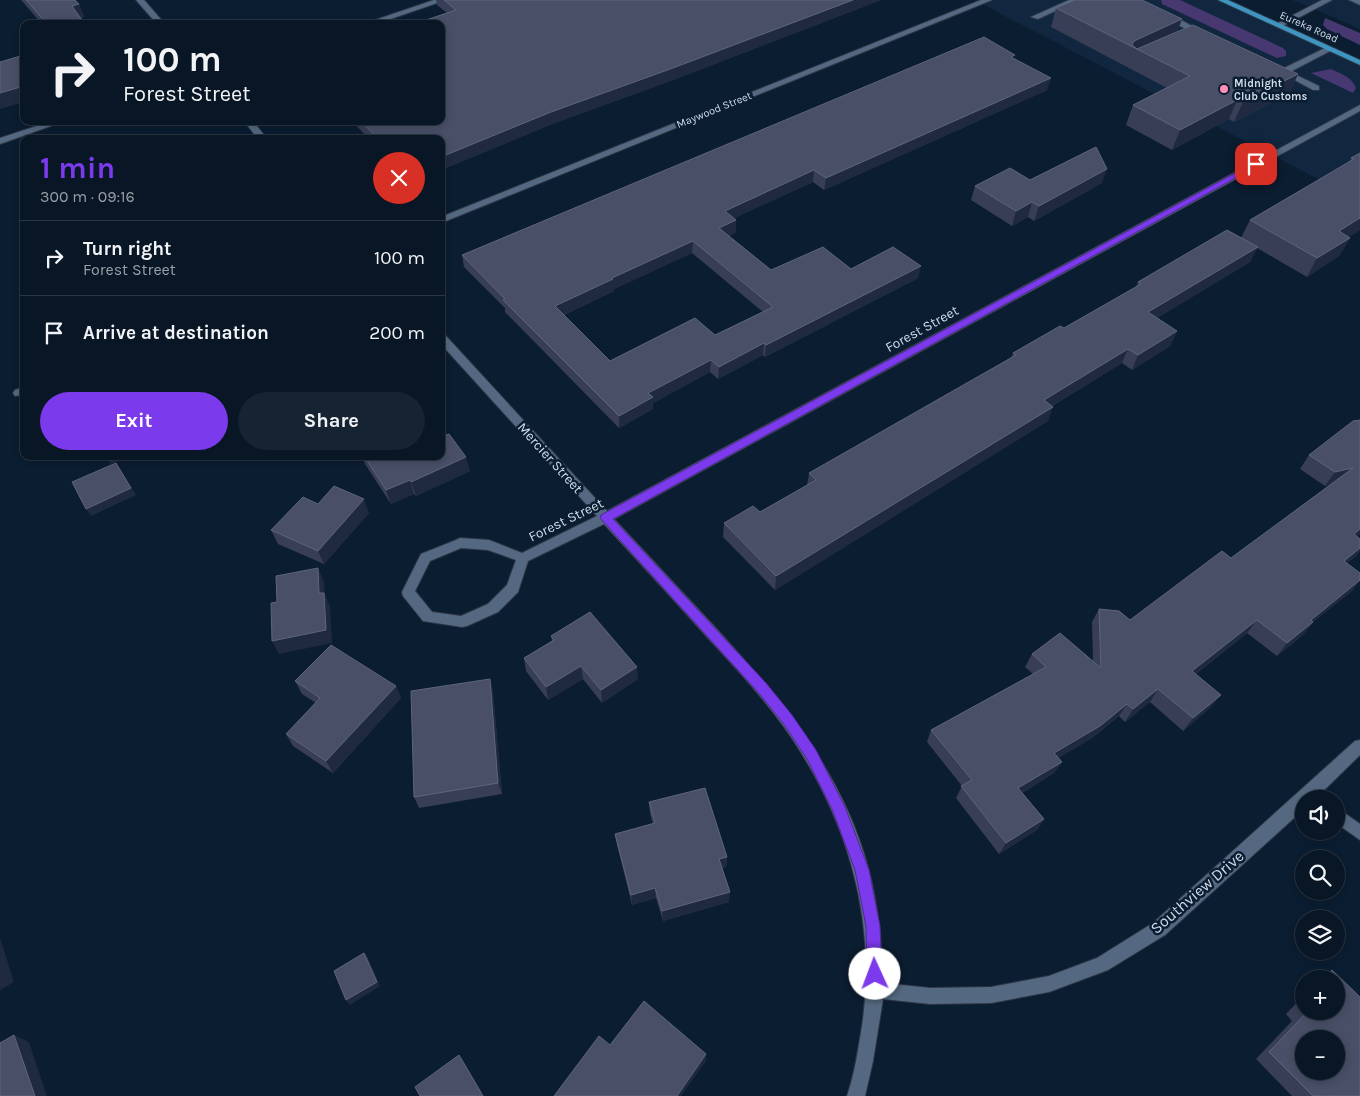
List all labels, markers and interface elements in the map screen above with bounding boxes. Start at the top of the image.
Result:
street label: Eureka Road [1278,8,1340,46]
text: 100 m [123,39,222,80]
icon: right [40,40,105,105]
place label: Midnight Club Customs [1234,77,1307,103]
text: Forest Street [123,81,251,107]
marker: Midnight Club Customs [1218,83,1230,95]
street label: Maywood Street [675,89,753,131]
pin [1235,143,1277,185]
text: 1 min [40,150,115,186]
icon: arrive [1242,150,1270,178]
button: close [373,152,425,204]
text: 300 m · 09:16 [40,187,135,206]
text: Turn right [83,238,172,260]
icon: right [40,244,68,272]
text: 100 m [374,247,425,269]
text: Forest Street [83,260,176,279]
street label: Forest Street [882,302,962,356]
icon: arrive [40,319,68,347]
text: Arrive at destination [83,322,269,344]
text: 200 m [369,322,425,344]
button: Exit [40,392,228,450]
button: Share [238,392,425,450]
street label: Mercier Street [514,419,586,497]
street label: Forest Street [526,495,606,545]
map controls [1295,790,1345,1080]
button: sound [1295,790,1345,840]
street label: Southview Drive [1146,846,1248,938]
button: search [1295,850,1345,900]
button: layers [1295,910,1345,960]
position arrow [848,947,900,999]
button: + [1295,970,1345,1020]
button: − [1295,1030,1345,1080]

